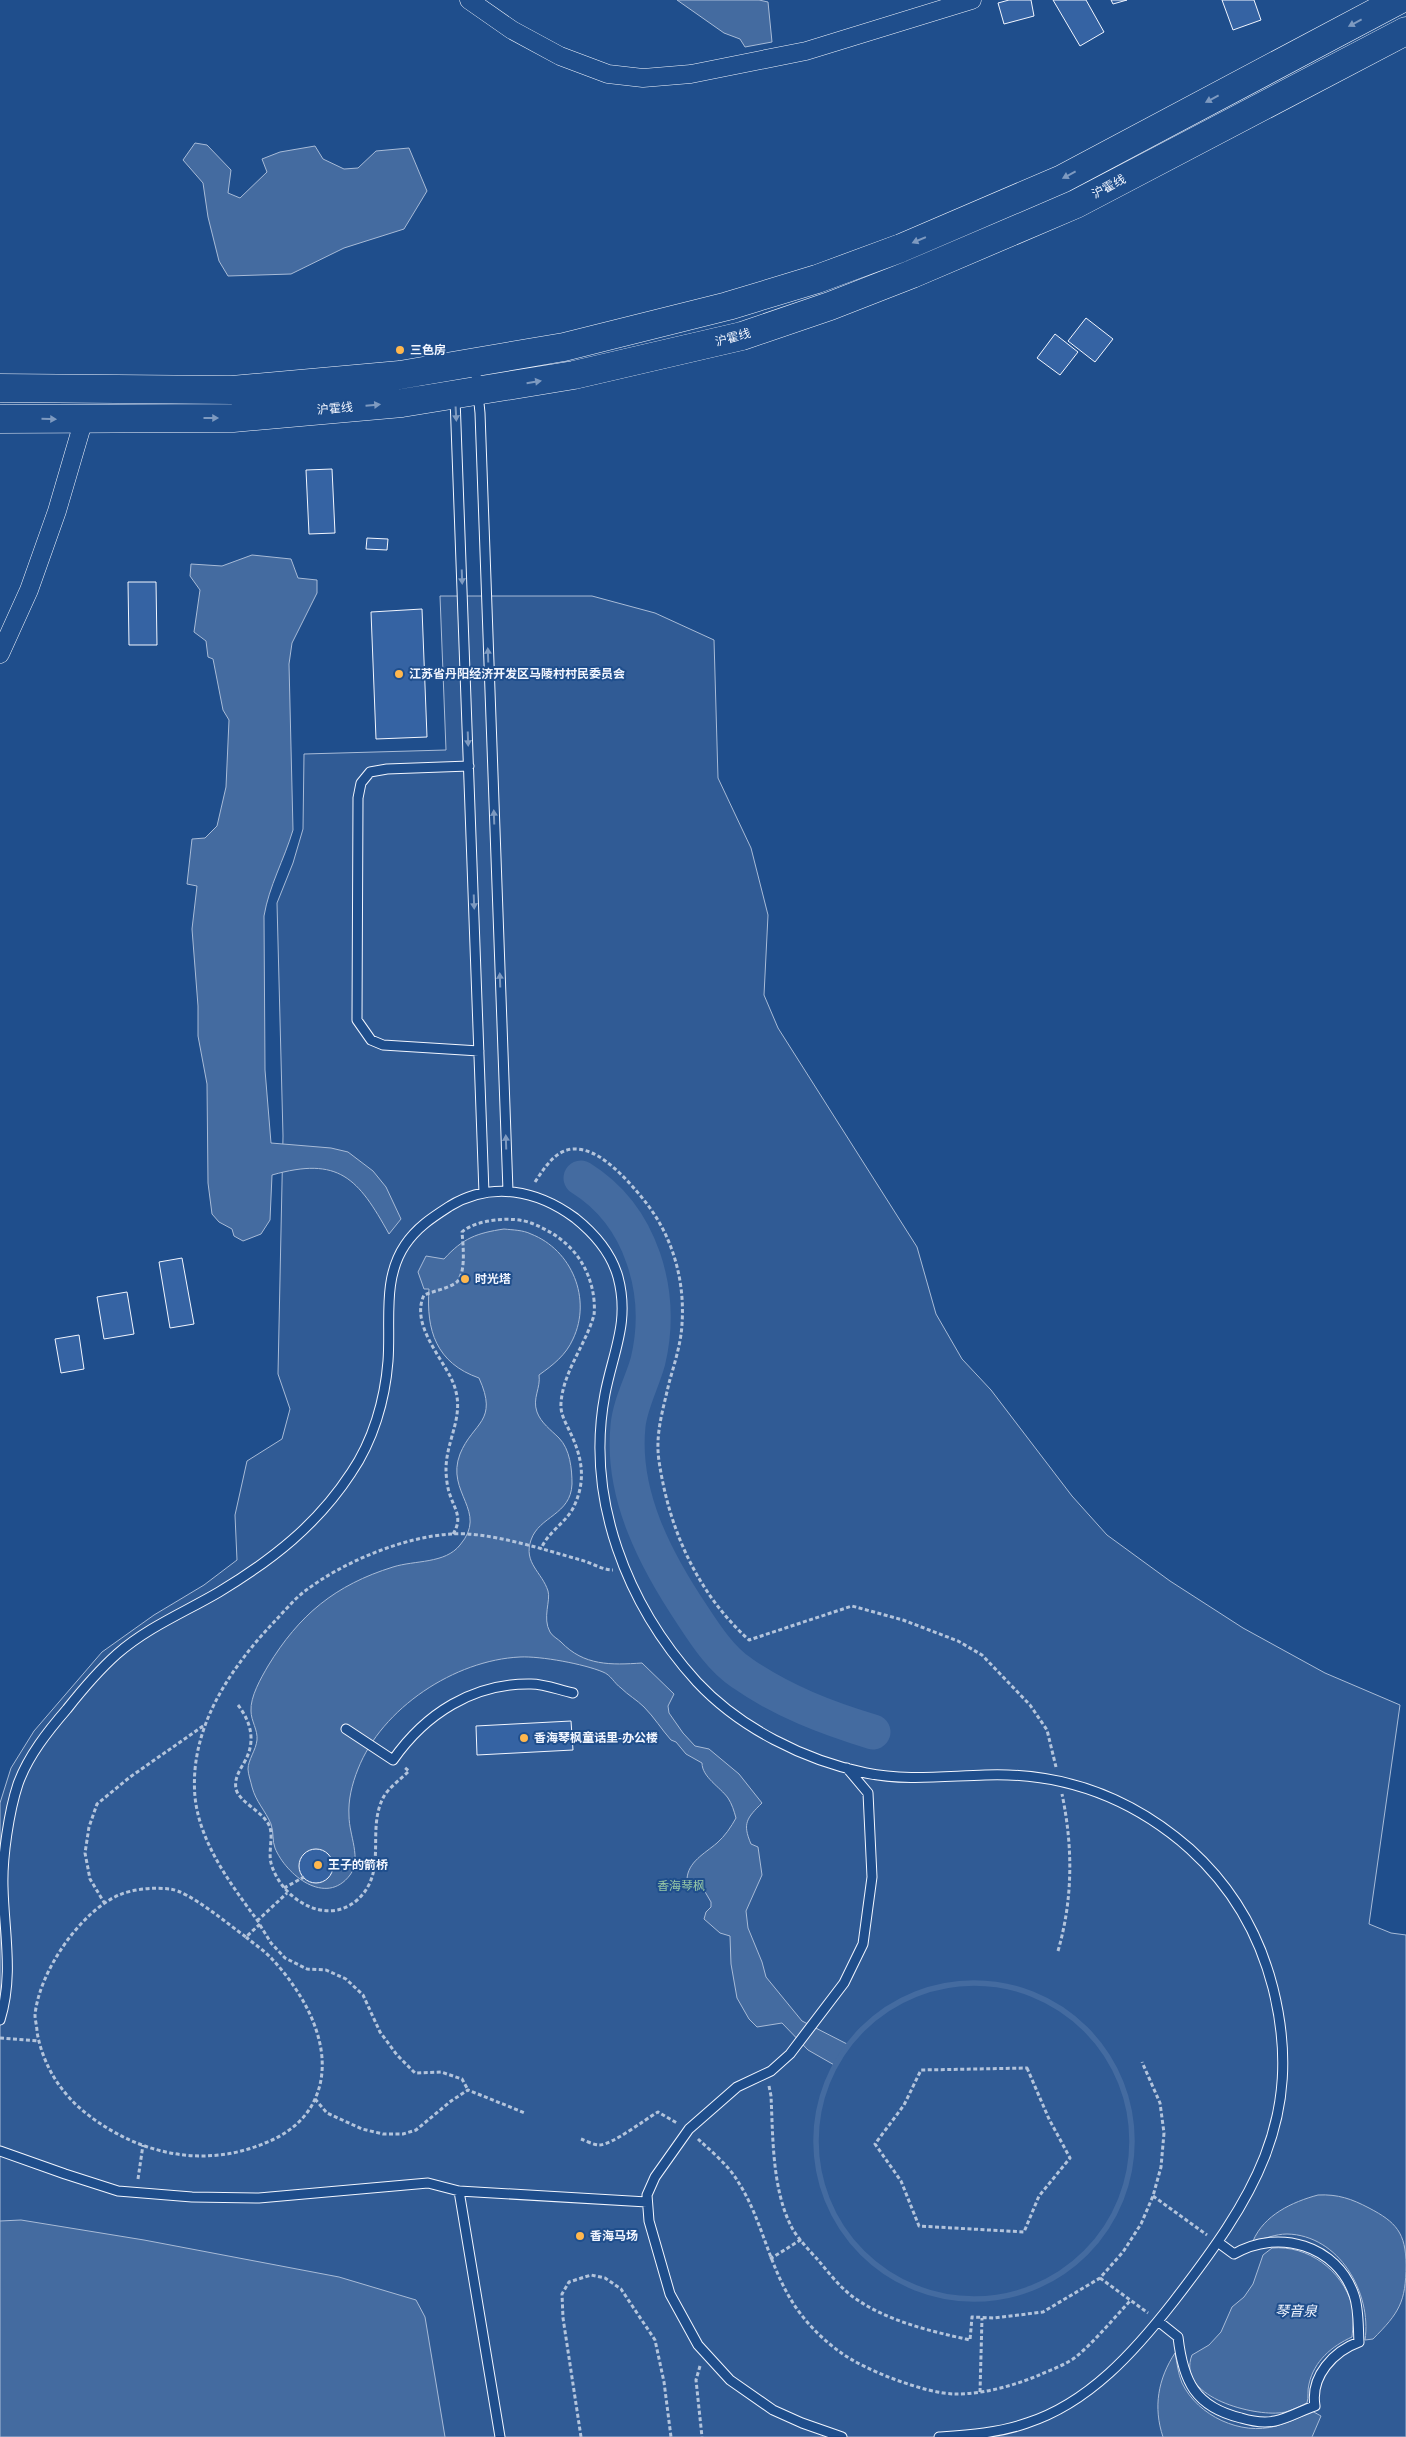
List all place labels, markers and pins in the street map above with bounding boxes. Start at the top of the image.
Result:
place label: 三色房 [410,342,446,359]
marker: 三色房 [394,344,406,356]
place label: 江苏省丹阳经济开发区马陵村村民委员会 [409,666,625,683]
marker: 江苏省丹阳经济开发区马陵村村民委员会 [393,668,405,680]
place label: 时光塔 [475,1271,511,1288]
marker: 时光塔 [459,1273,471,1285]
place label: 香海琴枫童话里-办公楼 [534,1730,658,1747]
marker: 香海琴枫童话里-办公楼 [518,1732,530,1744]
place label: 王子的箭桥 [328,1857,388,1874]
marker: 王子的箭桥 [312,1859,324,1871]
place label: 香海马场 [590,2228,638,2245]
marker: 香海马场 [574,2230,586,2242]

